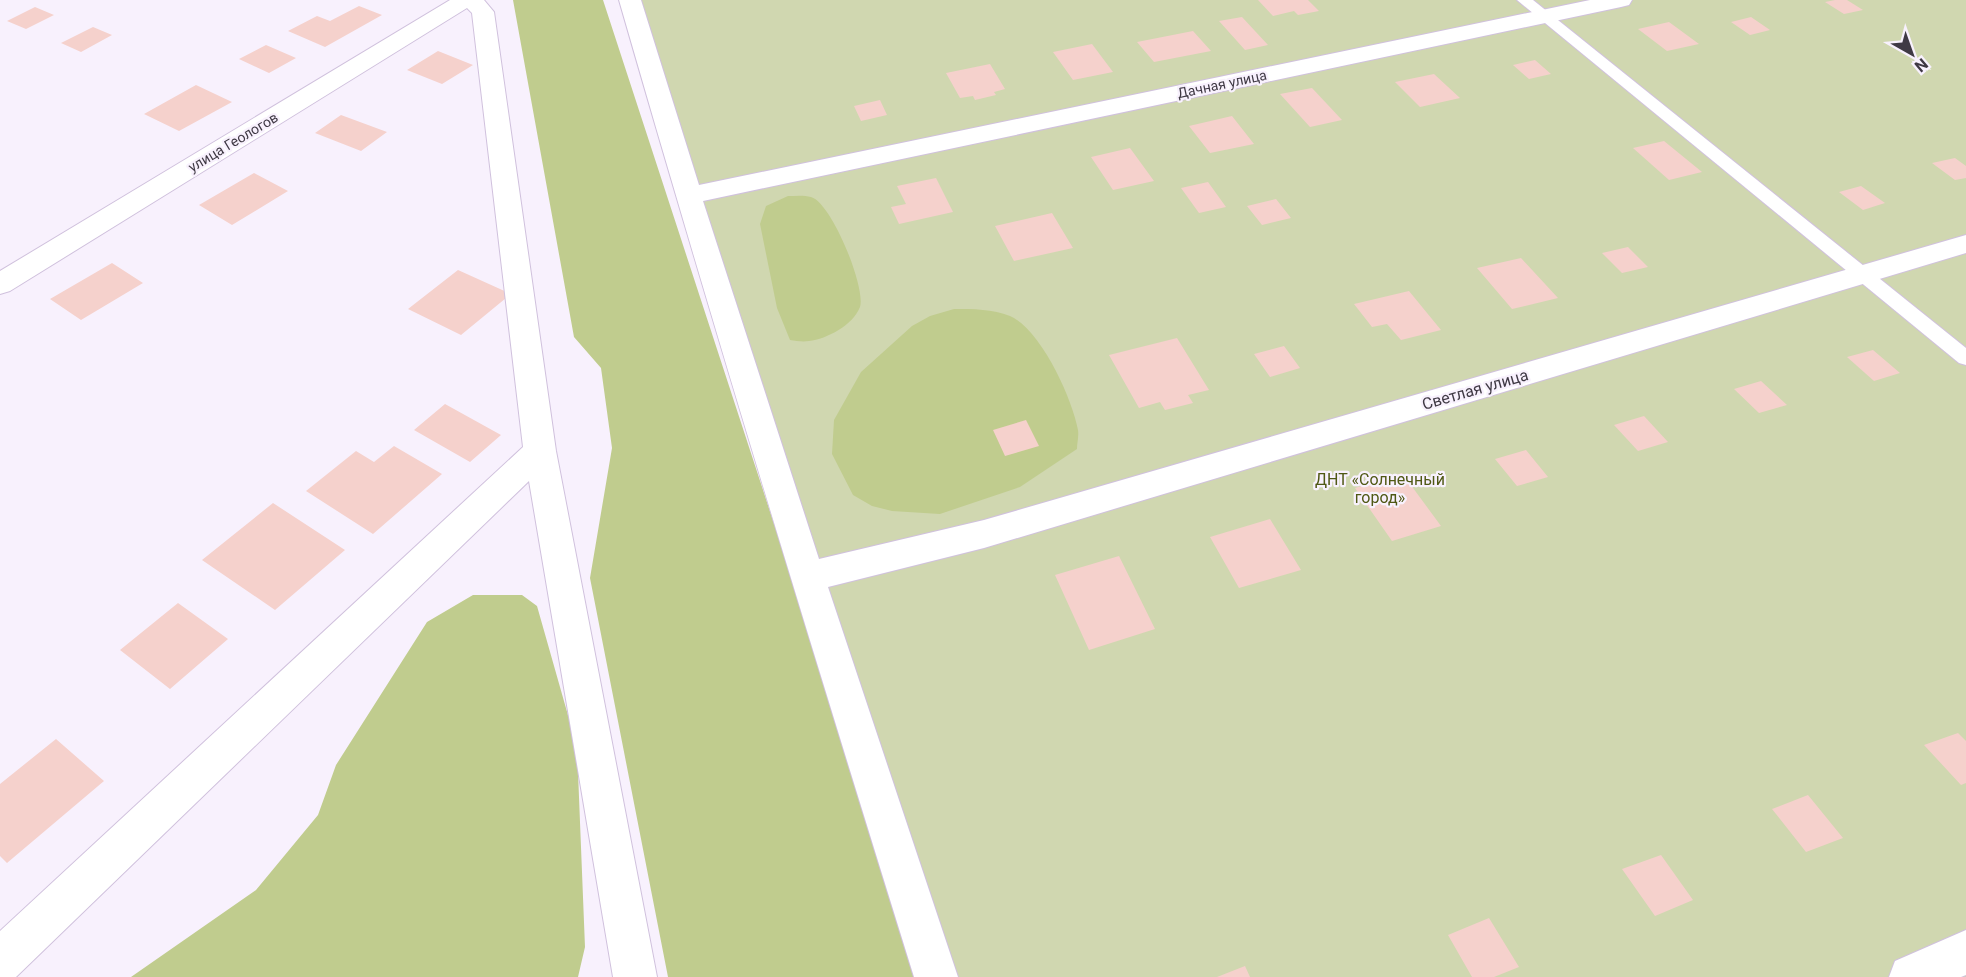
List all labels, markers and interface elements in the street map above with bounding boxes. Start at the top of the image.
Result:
north arrow [1882,24,1942,84]
text: N [1911,54,1932,76]
street label: Дачная улица [1176,67,1268,101]
street label: улица Геологов [185,109,281,175]
street label: Светлая улица [1420,365,1530,414]
park label: ДНТ «Солнечный город» [1315,470,1445,507]

